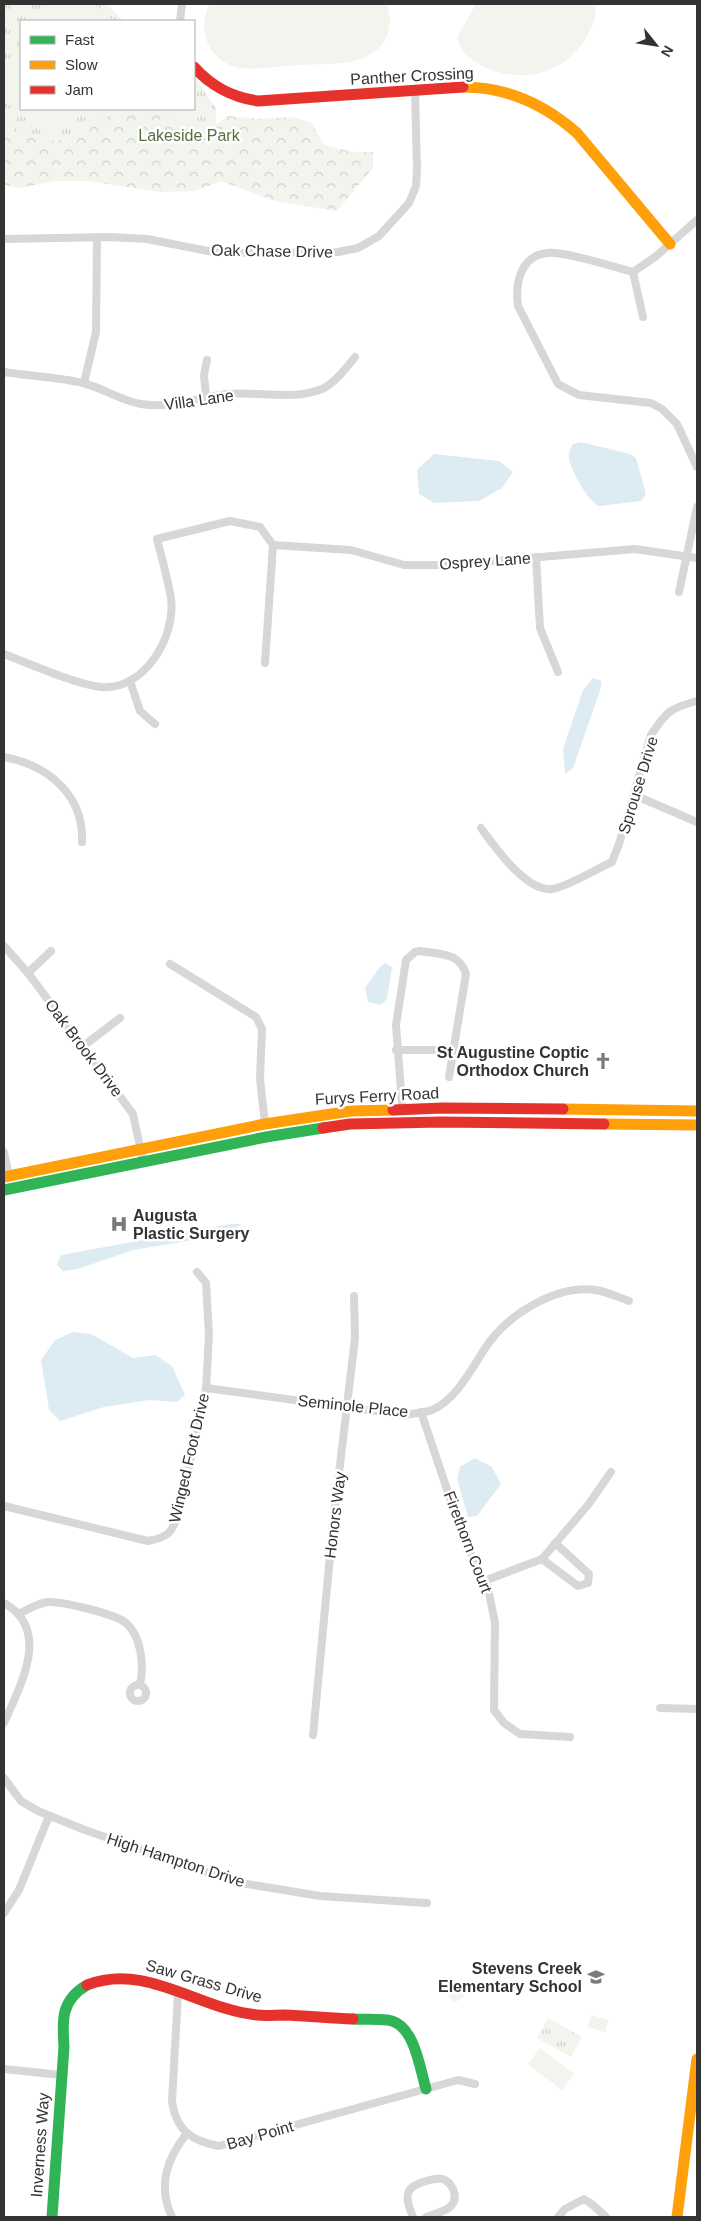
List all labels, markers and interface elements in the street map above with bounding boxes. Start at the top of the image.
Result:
legend [20,20,195,110]
north arrow [631,20,681,70]
text: Fast [65,31,95,48]
text: N [658,43,677,60]
text: Slow [65,56,98,73]
street label: Panther Crossing [350,64,474,88]
text: Jam [65,81,93,98]
park label: Lakeside Park [138,127,241,144]
street label: Oak Chase Drive [211,241,333,261]
street label: Villa Lane [163,387,235,413]
street label: Osprey Lane [439,549,531,573]
street label: Sprouse Drive [615,734,661,836]
street label: Oak Brook Drive [42,996,126,1100]
place label: St Augustine Coptic Orthodox Church [437,1044,589,1079]
church icon: St Augustine Coptic Orthodox Church [593,1051,613,1071]
street label: Furys Ferry Road [314,1084,440,1108]
place label: Augusta Plastic Surgery [133,1207,250,1242]
hospital icon: Augusta Plastic Surgery [109,1214,129,1234]
street label: Winged Foot Drive [166,1391,212,1524]
street label: Seminole Place [297,1392,409,1420]
street label: Honors Way [321,1471,349,1559]
street label: Firethorn Court [441,1489,495,1596]
street label: High Hampton Drive [105,1830,247,1890]
street label: Saw Grass Drive [144,1956,264,2006]
place label: Stevens Creek Elementary School [438,1960,582,1995]
school or university icon: Stevens Creek Elementary School [586,1967,606,1987]
street label: Inverness Way [28,2092,52,2198]
street label: Bay Point [225,2117,296,2153]

